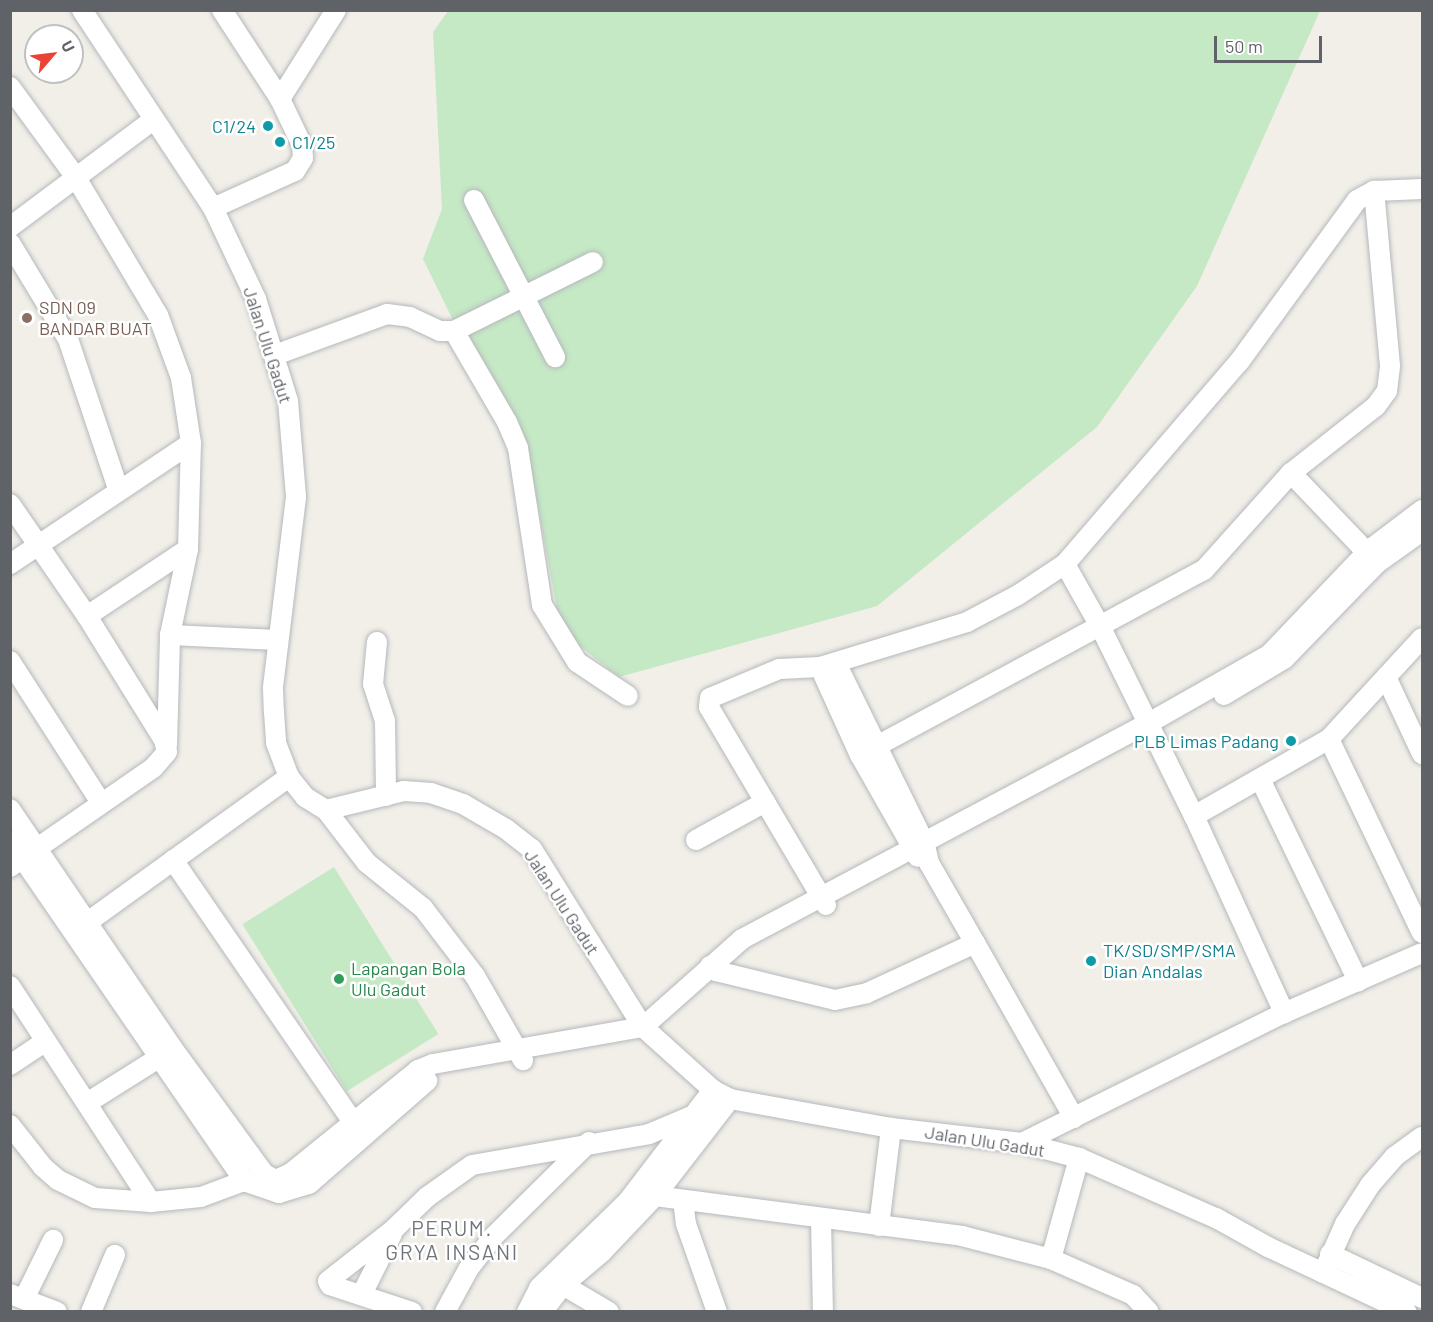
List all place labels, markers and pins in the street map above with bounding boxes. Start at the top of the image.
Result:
place label: C1/24 [212,115,256,137]
marker: C1/24 [261,119,275,133]
place label: C1/25 [292,131,335,153]
marker: C1/25 [273,135,287,149]
place label: SDN 09 BANDAR BUAT [39,297,152,340]
marker: SDN 09 BANDAR BUAT [20,311,34,325]
place label: PLB Limas Padang [1134,730,1279,752]
marker: PLB Limas Padang [1284,734,1298,748]
place label: TK/SD/SMP/SMA Dian Andalas [1103,940,1236,982]
marker: TK/SD/SMP/SMA Dian Andalas [1084,954,1098,968]
place label: Lapangan Bola Ulu Gadut [351,958,466,1000]
marker: Lapangan Bola Ulu Gadut [332,972,346,986]

